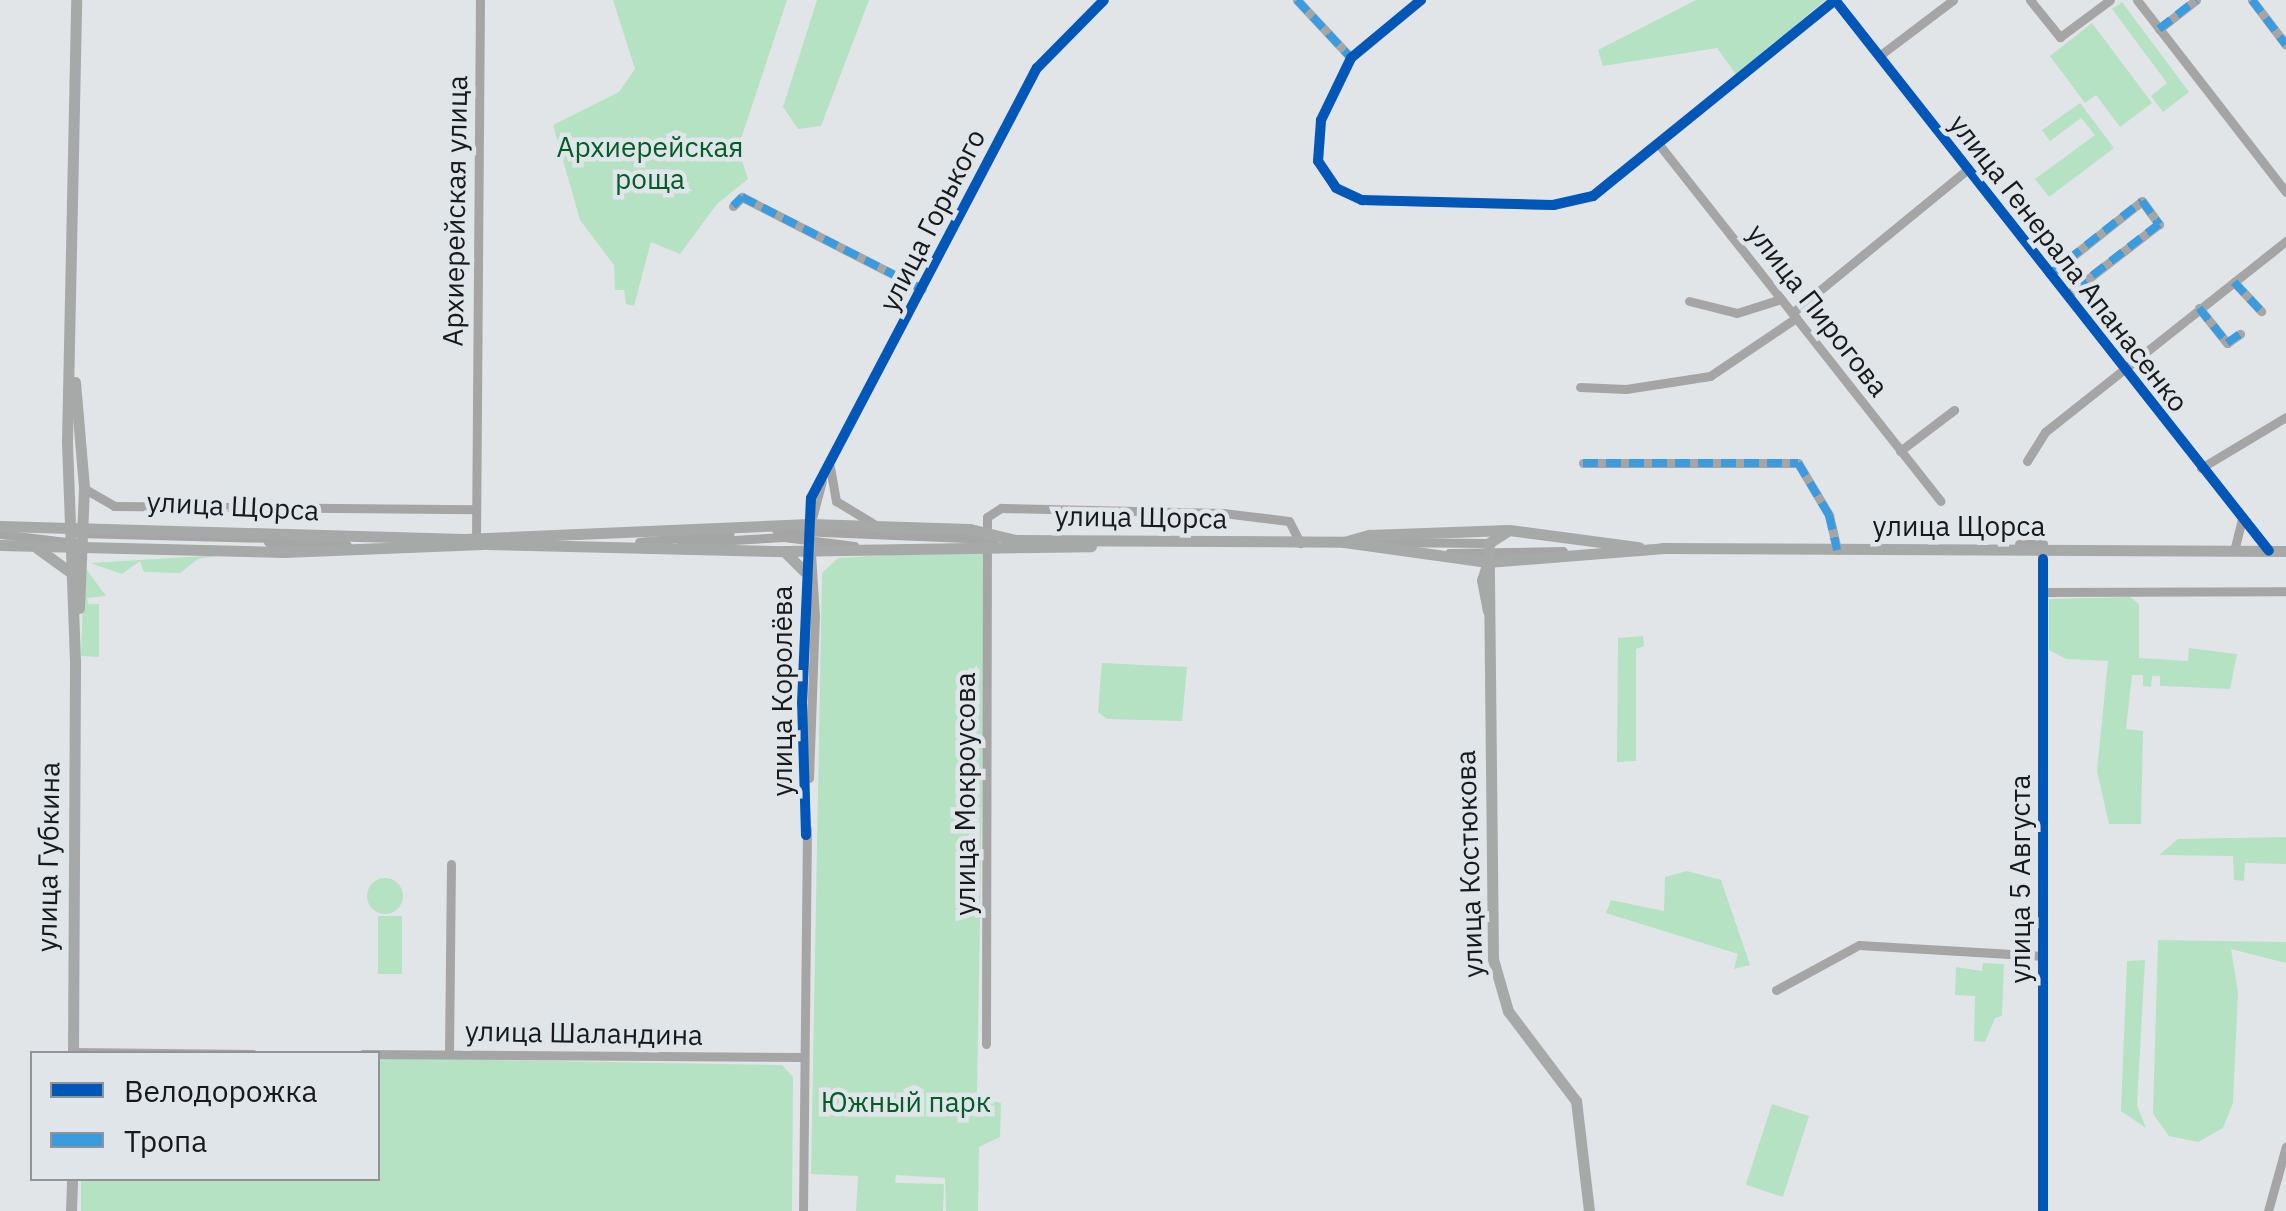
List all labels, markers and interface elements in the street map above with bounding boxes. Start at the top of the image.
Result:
street label: Архиерейская улица [436,75,474,347]
street label: улица Генерала Апанасенко [1942,108,2196,418]
street label: улица Горького [872,123,992,317]
park label: Архиерейская роща [556,130,744,196]
street label: улица Пирогова [1740,217,1896,403]
street label: улица Щорса [146,485,320,527]
street label: улица Щорса [1054,499,1228,535]
street label: улица Щорса [1873,509,2045,543]
street label: улица Королёва [765,585,799,797]
street label: улица Мокроусова [948,672,982,916]
street label: улица Костюкова [1448,749,1490,979]
street label: улица Губкина [30,762,66,952]
street label: улица 5 Августа [2003,774,2037,984]
street label: улица Шаландина [465,1014,703,1052]
legend [30,1051,380,1181]
text: Велодорожка [124,1071,318,1110]
park label: Южный парк [821,1085,991,1119]
text: Тропа [124,1121,207,1160]

